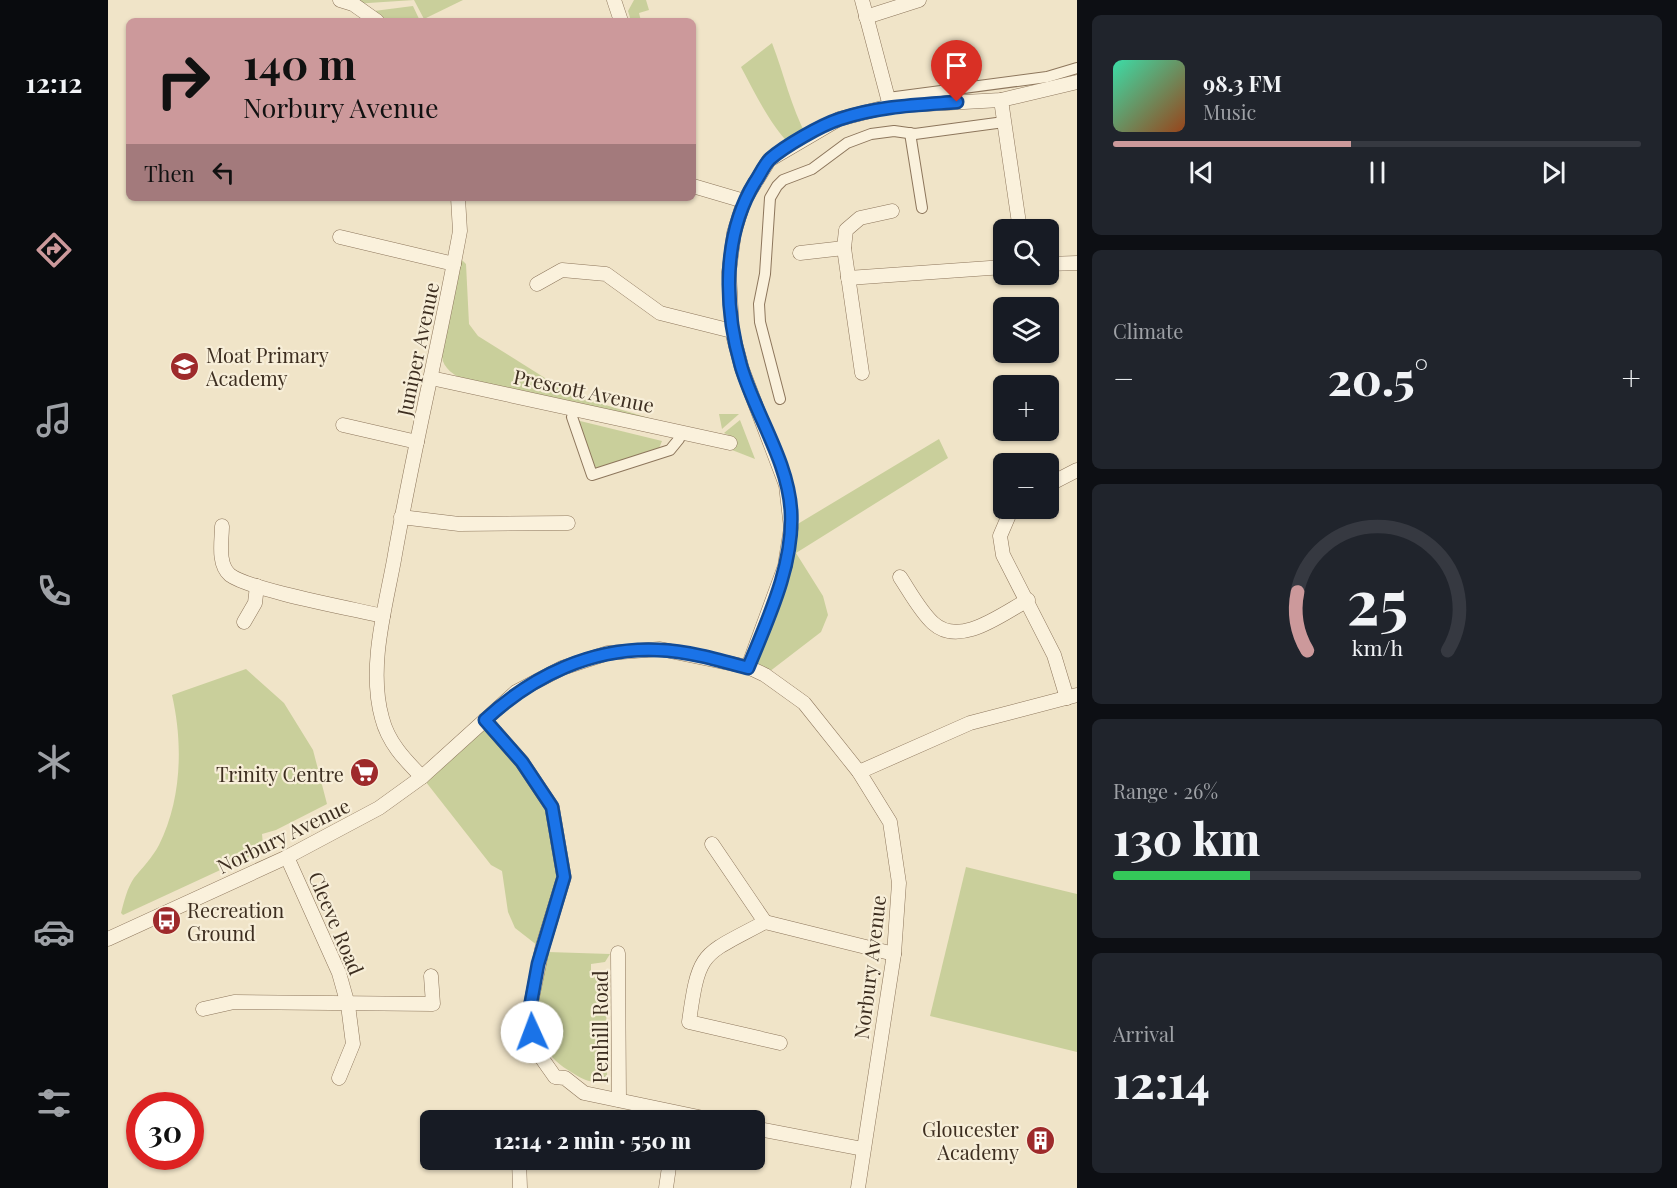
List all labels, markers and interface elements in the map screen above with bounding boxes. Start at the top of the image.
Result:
text: 140 m [243,35,356,91]
pin [931,40,982,102]
icon: right [144,42,222,120]
icon: arrive [940,49,973,82]
text: 12:12 [26,64,82,100]
text: 98.3 FM [1203,68,1282,98]
text: Norbury Avenue [243,89,439,125]
text: Music [1203,98,1256,125]
icon: left [207,156,240,189]
icon: previous [1185,156,1218,189]
icon: pause [1361,156,1394,189]
icon: next [1537,156,1570,189]
text: Then [144,158,195,188]
map controls [993,219,1059,519]
button: search [993,219,1059,285]
icon: directions [33,229,75,271]
street label: Juniper Avenue [389,280,444,419]
button: layers [993,297,1059,363]
text: Climate [1113,317,1183,344]
place label: Moat Primary Academy [205,341,329,391]
text: 20.5° [1328,347,1428,407]
school or university icon: Moat Primary Academy [169,350,201,382]
text: − [1113,355,1134,399]
text: + [1622,355,1641,399]
street label: Prescott Avenue [511,362,657,418]
button: + [993,375,1059,441]
icon: music [33,399,75,441]
button: − [993,453,1059,519]
text: 25 [1346,557,1408,641]
icon: phone [33,570,75,612]
text: km/h [1351,633,1403,661]
icon: climate [33,741,75,783]
supermarket icon: Trinity Centre [349,757,381,789]
place label: Trinity Centre [216,760,344,787]
text: Range · 26% [1113,777,1218,804]
street label: Norbury Avenue [212,791,354,879]
text: 130 km [1113,807,1260,867]
street label: Cleeve Road [303,867,371,979]
street label: Norbury Avenue [847,893,891,1041]
place label: Recreation Ground [187,896,284,946]
bus stop icon: Recreation Ground [150,904,182,936]
icon: car [33,911,75,953]
street label: Penhill Road [586,970,613,1084]
position arrow [500,1000,564,1064]
text: Arrival [1113,1020,1175,1047]
text: 12:14 [1113,1050,1210,1110]
icon: filters [33,1082,75,1124]
speed limit sign: 30 [126,1092,204,1170]
place label: Gloucester Academy [922,1115,1019,1165]
building icon: Gloucester Academy [1024,1124,1056,1156]
text: 12:14 · 2 min · 550 m [494,1125,691,1155]

